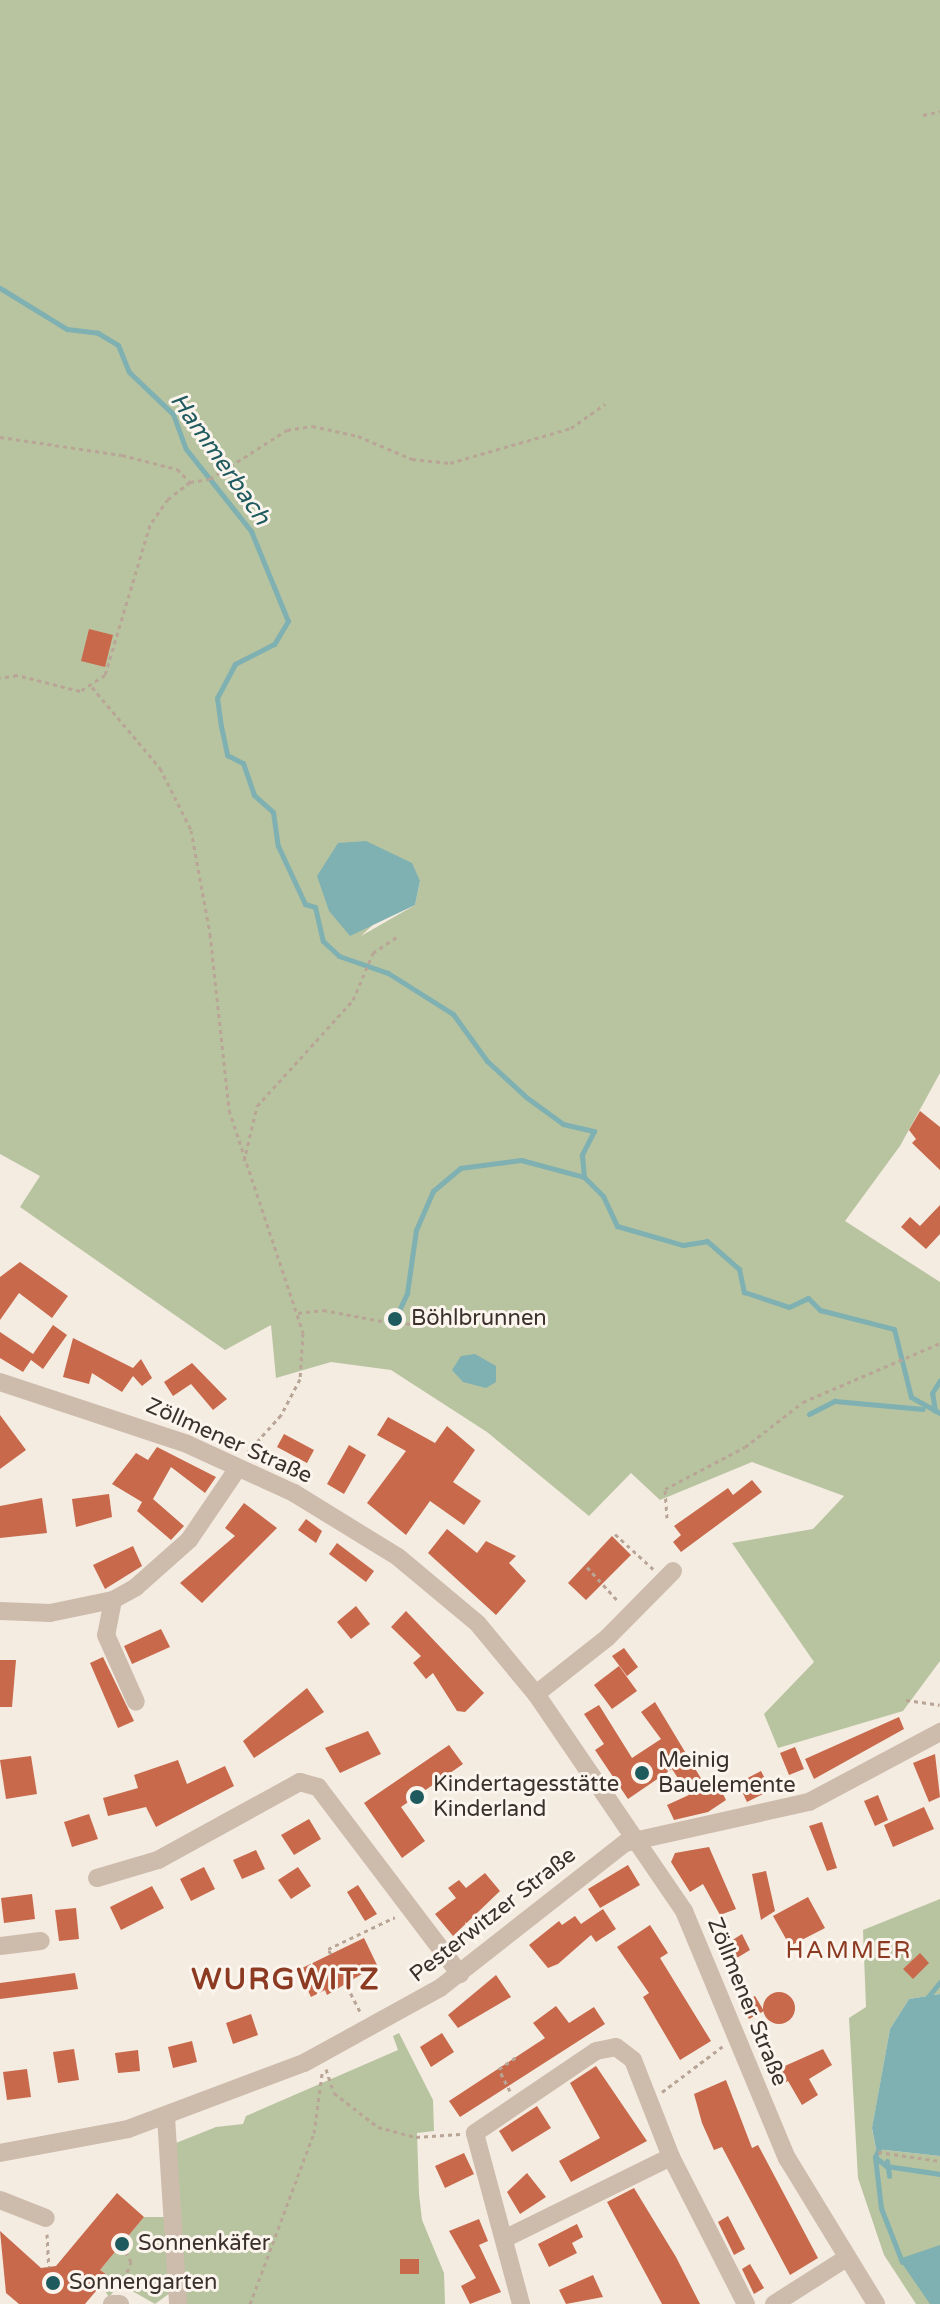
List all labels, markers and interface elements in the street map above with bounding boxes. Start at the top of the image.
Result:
water label: Hammerbach [164,387,276,531]
place label: Böhlbrunnen [411,1306,547,1332]
marker: Böhlbrunnen [386,1310,404,1328]
street label: Zöllmener Straße [142,1393,316,1489]
place label: Meinig Bauelemente [658,1747,796,1798]
marker: Meinig Bauelemente [633,1764,651,1782]
place label: Kindertagesstätte Kinderland [433,1771,619,1822]
marker: Kindertagesstätte Kinderland [408,1788,426,1806]
street label: Pesterwitzer Straße [405,1842,581,1988]
street label: Zöllmener Straße [701,1914,793,2090]
district label: HAMMER [786,1937,912,1965]
district label: WURGWITZ [191,1962,381,1998]
place label: Sonnenkäfer [138,2231,270,2257]
marker: Sonnenkäfer [113,2235,131,2253]
place label: Sonnengarten [69,2270,217,2296]
marker: Sonnengarten [44,2274,62,2292]

